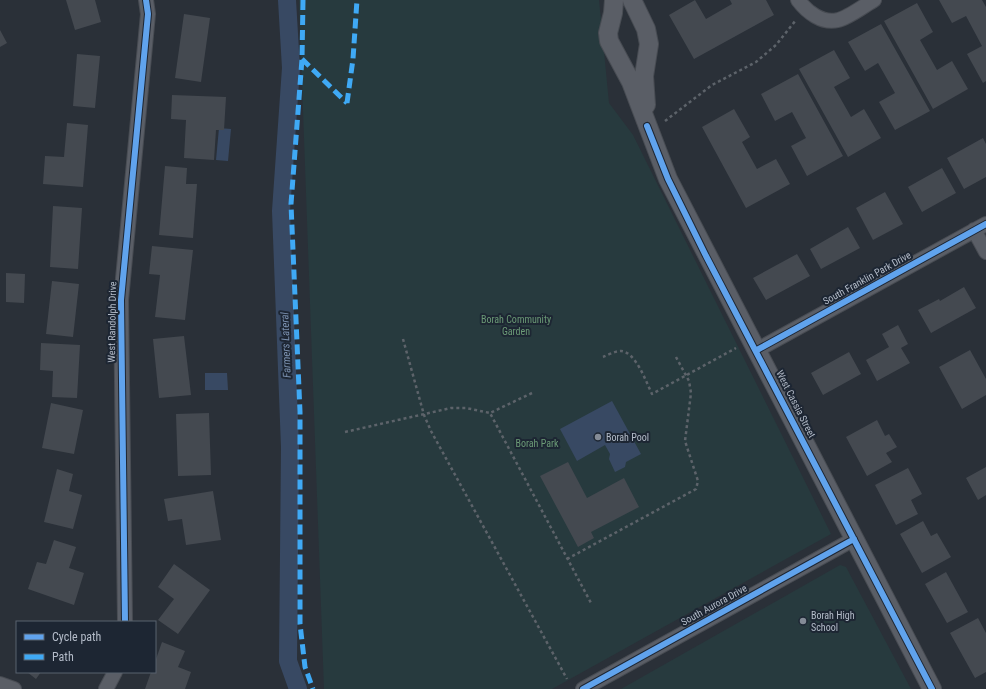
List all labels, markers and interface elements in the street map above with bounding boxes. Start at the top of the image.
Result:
street label: South Franklin Park Drive [821,249,913,307]
street label: West Randolph Drive [106,281,118,363]
water label: Farmers Lateral [278,311,294,378]
park label: Borah Community Garden [481,314,551,337]
street label: West Cassia Street [774,368,818,440]
marker: Borah Pool [593,432,603,442]
place label: Borah Pool [606,432,649,443]
park label: Borah Park [515,438,559,449]
street label: South Aurora Drive [679,582,749,628]
place label: Borah High School [811,610,855,633]
marker: Borah High School [798,616,808,626]
legend [16,621,156,673]
text: Cycle path [52,630,102,644]
text: Path [52,650,74,664]

